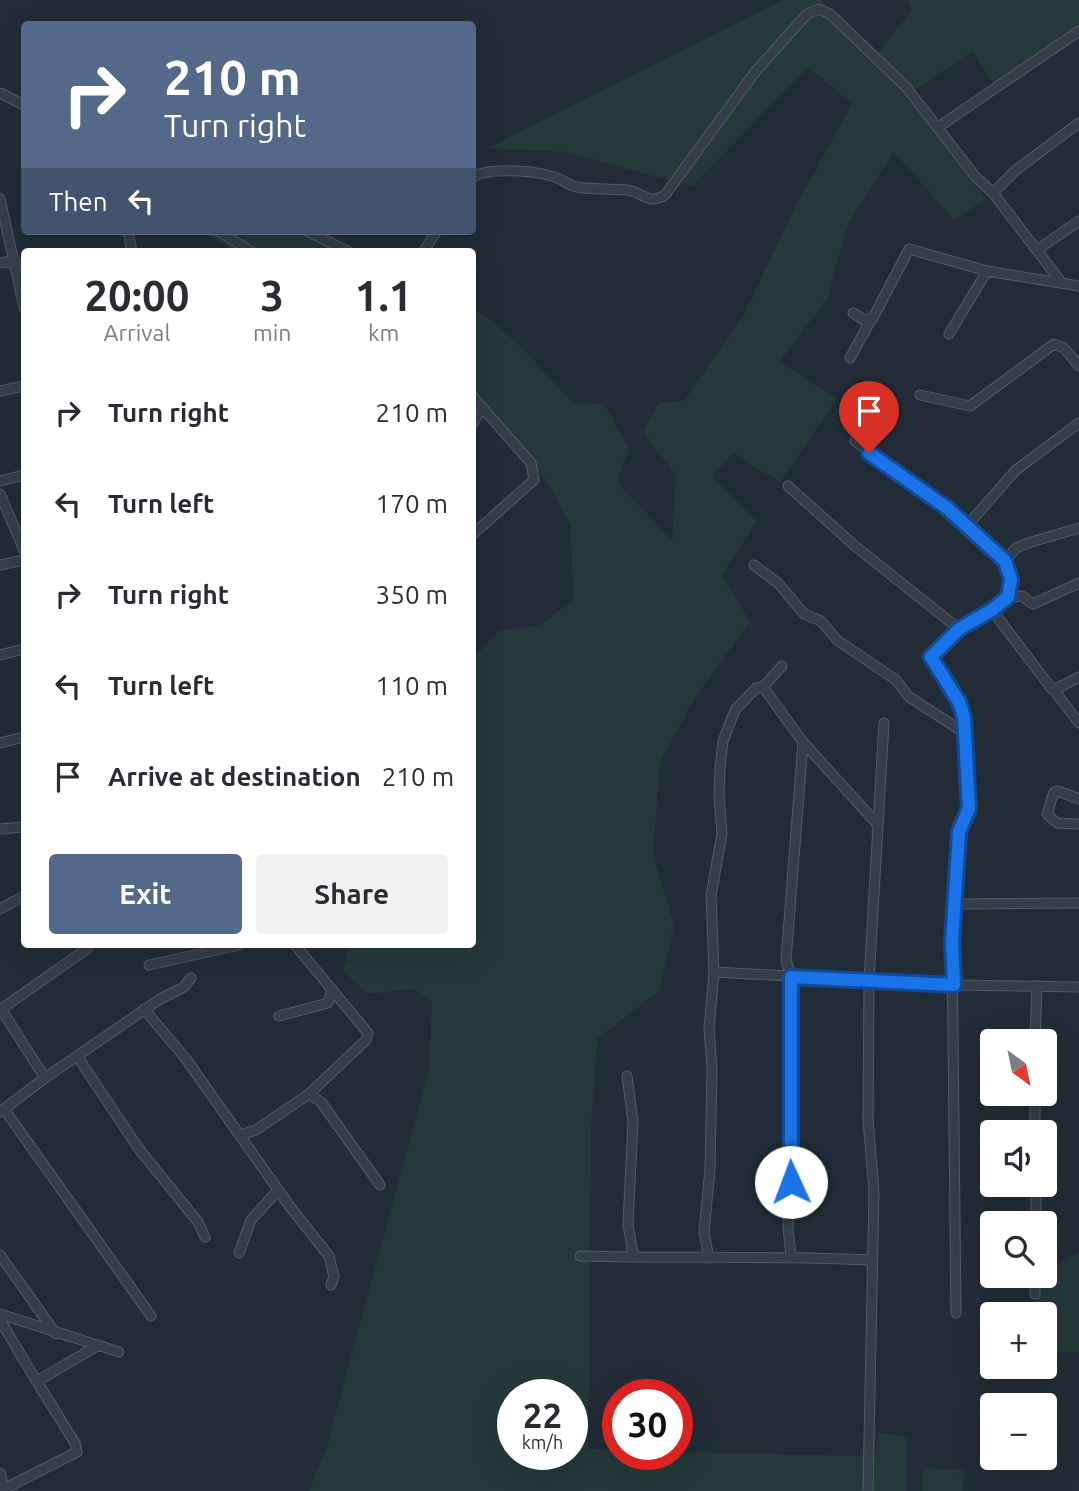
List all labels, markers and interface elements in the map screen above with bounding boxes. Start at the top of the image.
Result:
icon: right [49,49,140,140]
text: 210 m [164,49,301,104]
text: Turn right [164,107,306,143]
icon: left [122,182,160,220]
text: Then [49,187,108,216]
text: 20:00 [84,272,189,319]
text: 3 [260,272,284,319]
text: 1.1 [355,272,413,319]
text: Arrival [103,320,170,345]
text: min [253,320,291,345]
text: km [368,320,399,345]
pin [839,381,899,453]
icon: arrive [850,392,888,430]
icon: right [49,394,87,432]
text: Turn right [108,398,229,427]
text: 210 m [376,398,448,427]
icon: left [49,485,87,523]
text: Turn left [108,489,214,518]
text: 170 m [376,489,448,518]
icon: right [49,576,87,614]
text: Turn right [108,580,229,609]
text: 350 m [376,580,448,609]
icon: left [49,667,87,705]
text: Turn left [108,671,214,700]
text: 110 m [376,671,448,700]
icon: arrive [49,758,87,796]
text: Arrive at destination [108,762,361,791]
text: 210 m [382,762,454,791]
button: Exit [49,854,242,934]
button: Share [256,854,448,934]
north arrow [980,1029,1057,1106]
map controls [980,1029,1057,1470]
button: sound [980,1120,1057,1197]
position arrow [754,1145,828,1219]
button: search [980,1211,1057,1288]
button: + [980,1302,1057,1379]
speed limit sign: 30 [602,1379,693,1470]
button: − [980,1393,1057,1470]
text: 22 [523,1395,562,1435]
text: km/h [522,1432,563,1452]

